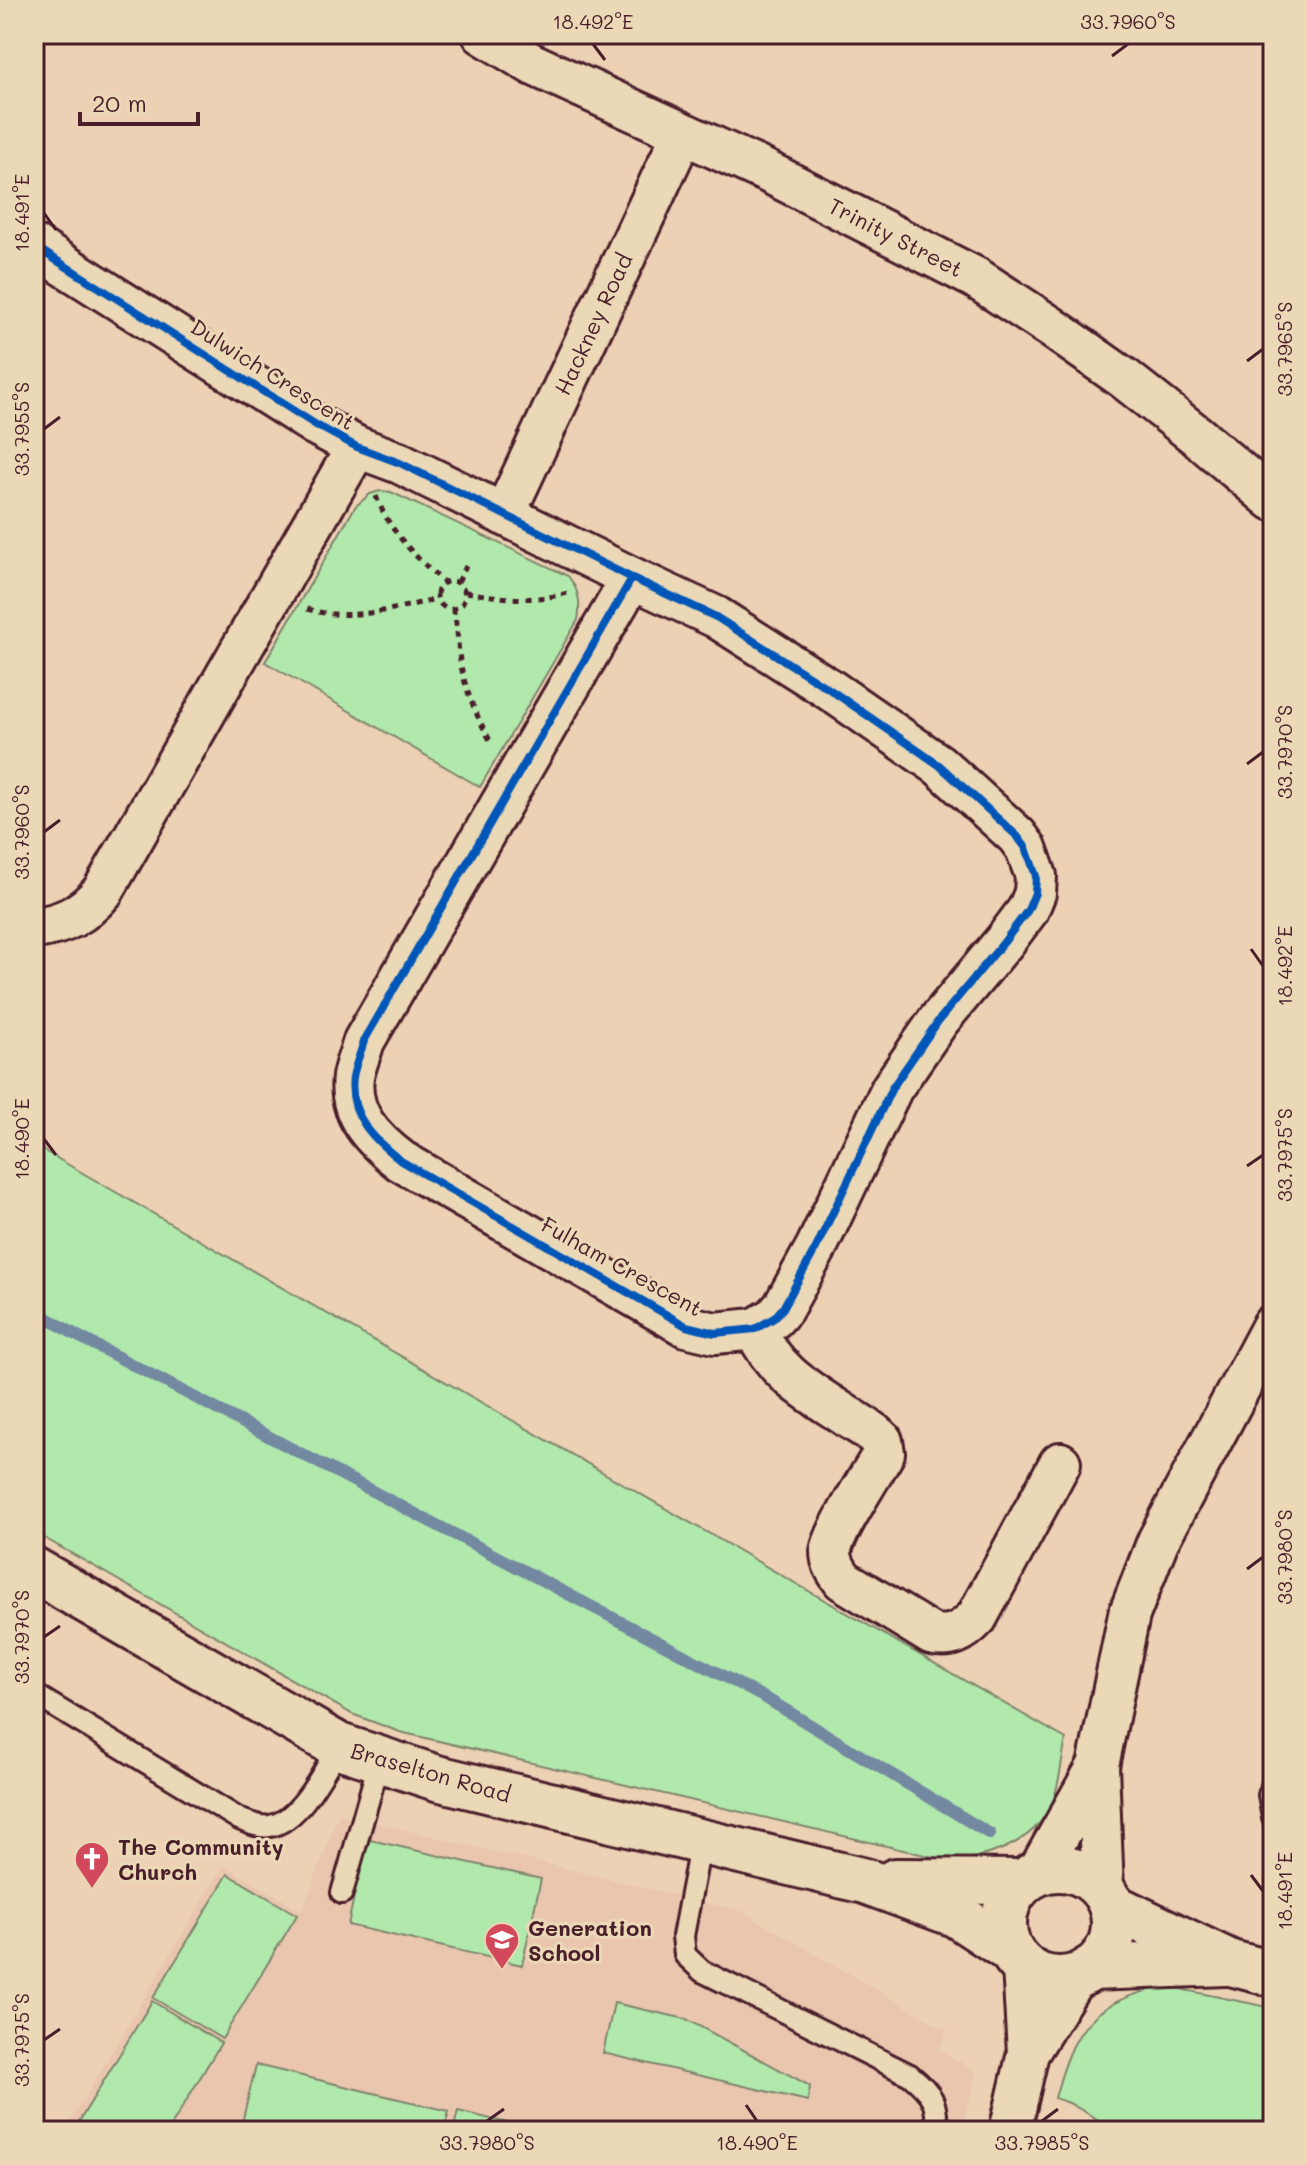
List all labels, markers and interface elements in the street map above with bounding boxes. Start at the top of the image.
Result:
text: 18.492°E [553,8,633,34]
text: 33.7960°S [1080,8,1176,34]
scale bar [80,76,198,126]
text: 20 m [92,87,147,118]
text: 18.491°E [8,174,34,252]
street label: Trinity Street [824,191,968,283]
street label: Hackney Road [547,248,639,400]
text: 33.7965°S [1271,302,1297,397]
street label: Dulwich Crescent [185,312,361,436]
text: 33.7955°S [8,382,34,476]
text: 33.7970°S [1271,705,1297,799]
text: 33.7960°S [8,784,34,880]
text: 18.492°E [1271,926,1297,1006]
text: 18.490°E [8,1098,34,1180]
text: 33.7975°S [1271,1108,1297,1202]
street label: Fulham Crescent [536,1210,708,1322]
text: 33.7980°S [1271,1509,1297,1605]
text: 33.7970°S [8,1590,34,1684]
street label: Braselton Road [348,1735,514,1809]
place label: The Community Church [118,1832,284,1886]
church icon: The Community Church [73,1840,111,1890]
text: 18.491°E [1271,1852,1297,1930]
place label: Generation School [528,1913,652,1967]
school or university icon: Generation School [483,1921,521,1971]
text: 33.7975°S [8,1993,34,2087]
text: 33.7980°S [439,2129,535,2155]
text: 18.490°E [716,2129,798,2155]
text: 33.7985°S [994,2129,1090,2155]

